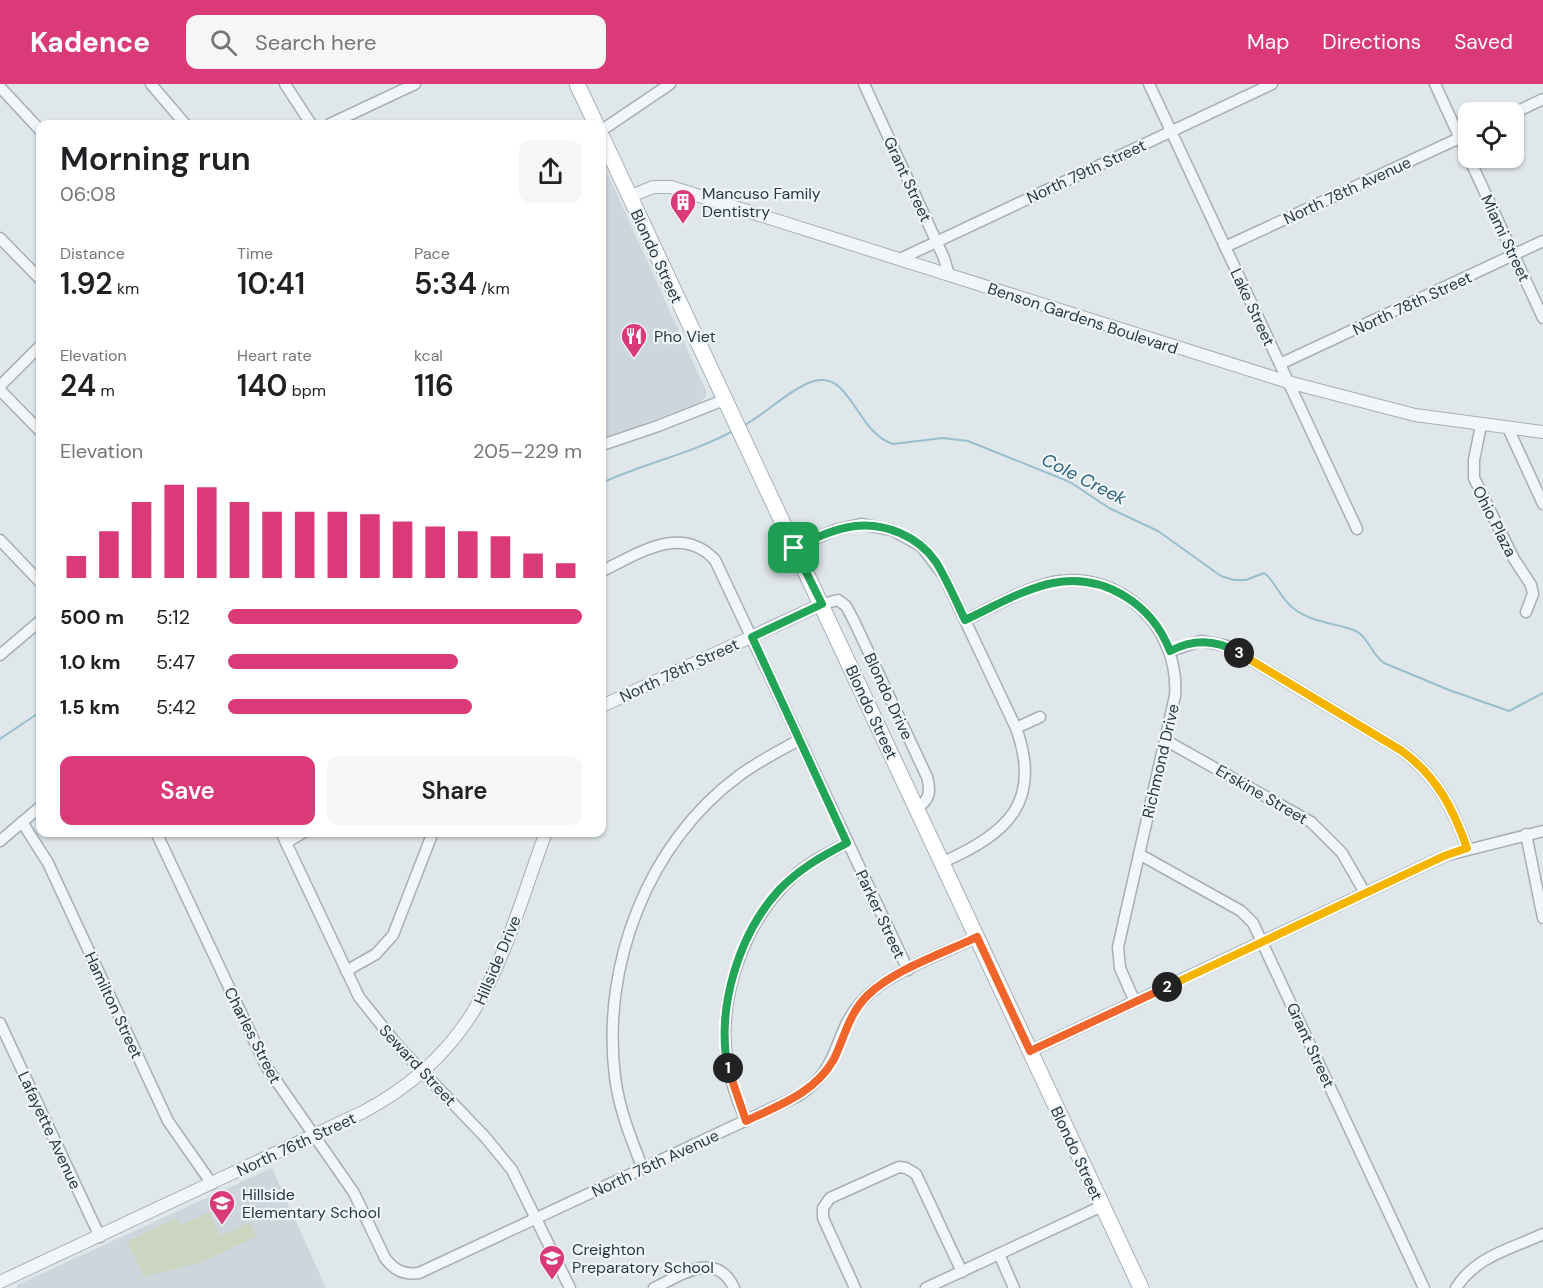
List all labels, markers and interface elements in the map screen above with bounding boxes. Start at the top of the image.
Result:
search box [186,15,606,69]
text: Kadence [30,24,150,61]
icon: search [207,26,240,59]
text: Search here [255,28,376,57]
text: Map [1247,28,1289,56]
text: Directions [1322,28,1421,56]
text: Saved [1454,28,1513,56]
map controls [1458,102,1524,168]
button: locate [1458,102,1524,168]
street label: Grant Street [879,133,936,225]
street label: North 79th Street [1023,135,1149,208]
text: Morning run [60,137,251,180]
button: share [519,140,582,203]
street label: North 78th Avenue [1280,152,1414,229]
text: 06:08 [60,181,116,207]
place label: Mancuso Family Dentistry [702,183,821,222]
building icon: Mancuso Family Dentistry [668,187,698,225]
street label: Miami Street [1476,191,1535,285]
street label: Blondo Street [626,206,687,306]
text: Distance [60,243,125,264]
text: Time [237,243,273,264]
text: Pace [414,243,450,264]
text: 1.92 [60,264,113,303]
text: 10:41 [237,264,305,303]
text: 5:34 [414,264,477,303]
street label: Lake Street [1225,265,1280,349]
street label: North 78th Street [1349,267,1475,340]
text: km [113,278,139,299]
text: /km [477,278,510,299]
street label: Benson Gardens Boulevard [985,278,1181,359]
restaurant icon: Pho Viet [619,321,649,359]
place label: Pho Viet [654,326,716,347]
text: Elevation [60,345,127,366]
text: Heart rate [237,345,312,366]
text: kcal [414,345,443,366]
text: 24 [60,366,96,405]
text: 140 [237,366,288,405]
text: 116 [414,366,454,405]
text: m [96,380,115,401]
text: bpm [288,380,326,401]
text: Elevation [60,438,143,464]
text: 205–229 m [473,438,582,464]
water label: Cole Creek [1038,447,1131,511]
street label: Ohio Plaza [1468,482,1521,560]
pin [768,522,819,573]
icon: arrive [777,531,810,564]
text: 500 m [60,604,124,630]
text: 5:12 [156,604,190,630]
street label: North 78th Street [616,634,742,707]
pin: 3 [1224,638,1254,668]
text: 3 [1234,642,1244,663]
text: 1.0 km [60,649,121,675]
text: 5:47 [156,649,195,675]
street label: Blondo Drive [859,649,918,743]
street label: Blondo Street [841,662,902,762]
text: 1.5 km [60,694,120,720]
text: 5:42 [156,694,196,720]
street label: Richmond Drive [1137,702,1184,820]
button: Save [60,756,315,825]
button: Share [327,756,582,825]
street label: Erskine Street [1212,760,1312,829]
street label: Parker Street [851,866,910,962]
street label: Hillside Drive [469,912,526,1008]
street label: Hamilton Street [80,948,147,1062]
pin: 2 [1152,972,1182,1002]
text: 2 [1162,976,1172,997]
street label: Charles Street [219,983,286,1087]
street label: Grant Street [1282,999,1339,1091]
street label: Seward Street [375,1020,461,1111]
pin: 1 [713,1053,743,1083]
text: 1 [725,1057,731,1078]
street label: Lafayette Avenue [13,1068,86,1193]
street label: Blondo Street [1046,1103,1107,1203]
street label: North 76th Street [233,1108,359,1181]
street label: North 75th Avenue [588,1125,722,1202]
place label: Hillside Elementary School [242,1184,380,1223]
school or university icon: Hillside Elementary School [207,1188,237,1226]
place label: Creighton Preparatory School [572,1239,714,1278]
school or university icon: Creighton Preparatory School [537,1243,567,1281]

